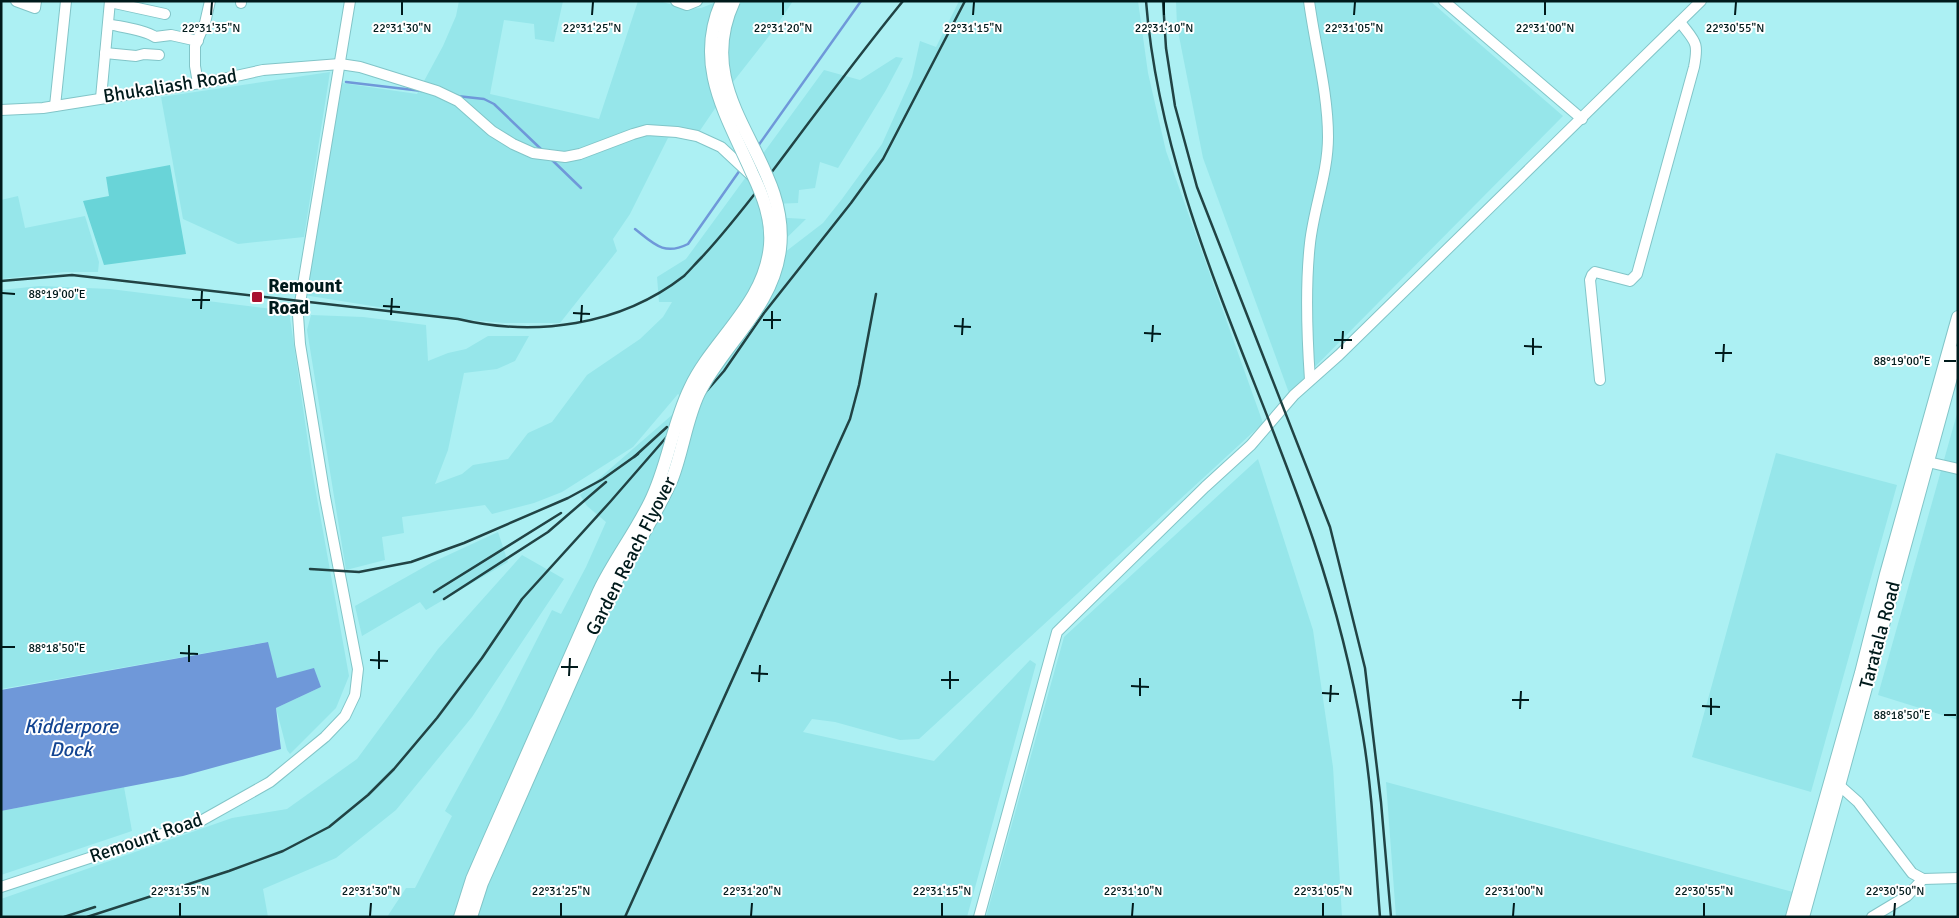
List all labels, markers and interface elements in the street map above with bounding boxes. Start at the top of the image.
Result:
text: 22°31'35"N [182,21,240,36]
text: 22°31'30"N [373,21,431,36]
text: 22°31'25"N [563,21,621,36]
text: 22°31'20"N [754,21,812,36]
text: 22°31'15"N [944,21,1002,36]
text: 22°31'10"N [1135,21,1193,36]
text: 22°31'05"N [1325,21,1383,36]
text: 22°31'00"N [1516,21,1574,36]
text: 22°30'55"N [1706,21,1764,36]
street label: Bhukaliash Road [101,64,239,108]
place label: Remount Road [268,274,342,320]
text: 88°19'00"E [28,287,86,302]
marker: Remount Road [250,290,264,304]
text: 88°19'00"E [1873,354,1931,369]
street label: Garden Reach Flyover [581,473,681,639]
street label: Taratala Road [1854,579,1906,691]
text: 88°18'50"E [28,641,86,656]
text: 88°18'50"E [1873,708,1931,723]
water label: Kidderpore Dock [24,714,119,762]
street label: Remount Road [86,807,206,869]
text: 22°31'35"N [151,884,209,899]
text: 22°31'30"N [342,884,400,899]
text: 22°31'25"N [532,884,590,899]
text: 22°31'20"N [723,884,781,899]
text: 22°31'15"N [913,884,971,899]
text: 22°31'10"N [1104,884,1162,899]
text: 22°31'05"N [1294,884,1352,899]
text: 22°31'00"N [1485,884,1543,899]
text: 22°30'55"N [1675,884,1733,899]
text: 22°30'50"N [1866,884,1924,899]

